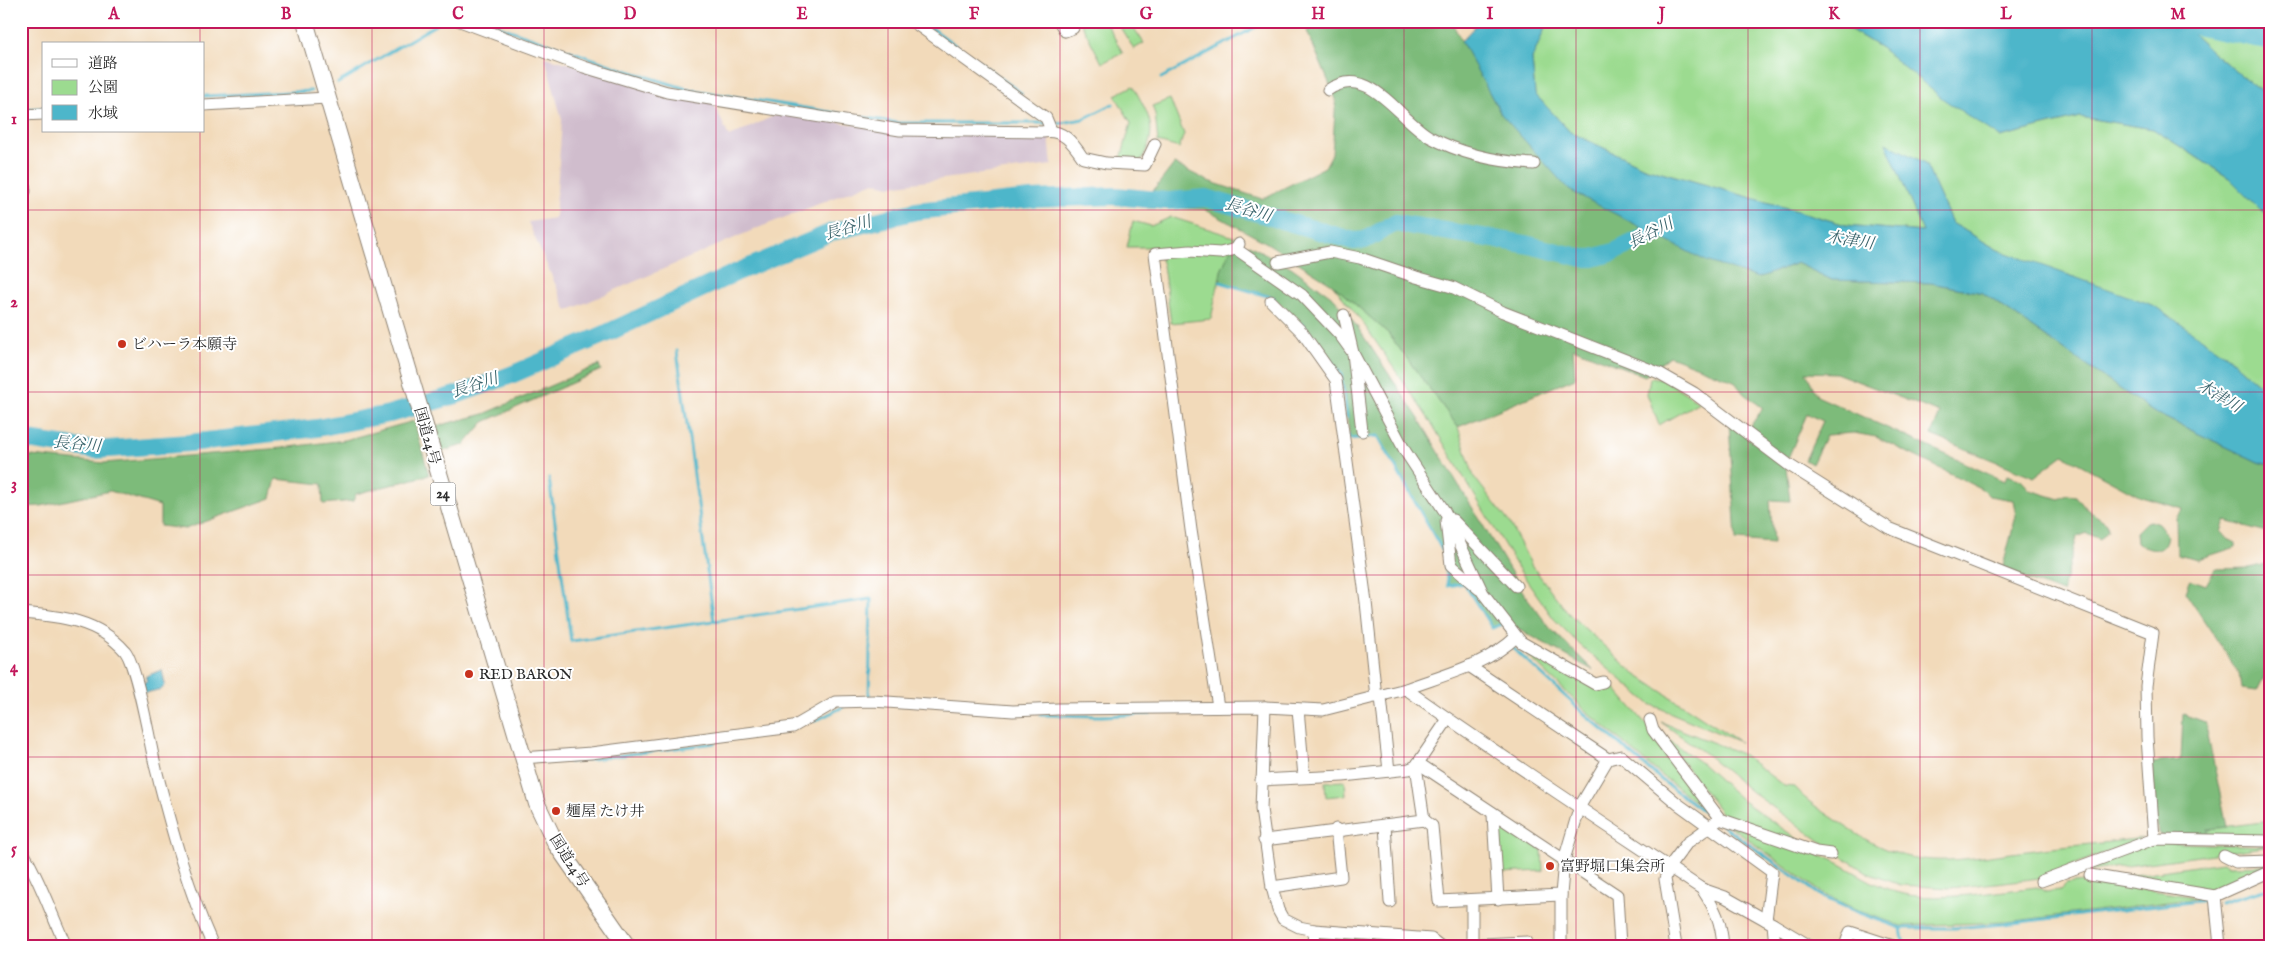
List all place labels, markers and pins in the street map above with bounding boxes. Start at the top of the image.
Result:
place label: ビハーラ本願寺 [132,335,237,354]
marker: ビハーラ本願寺 [116,338,128,350]
place label: RED BARON [479,665,572,684]
marker: RED BARON [463,668,475,680]
place label: 麺屋 たけ井 [566,802,644,821]
marker: 麺屋 たけ井 [550,805,562,817]
place label: 富野堀口集会所 [1560,857,1665,876]
marker: 富野堀口集会所 [1544,860,1556,872]

